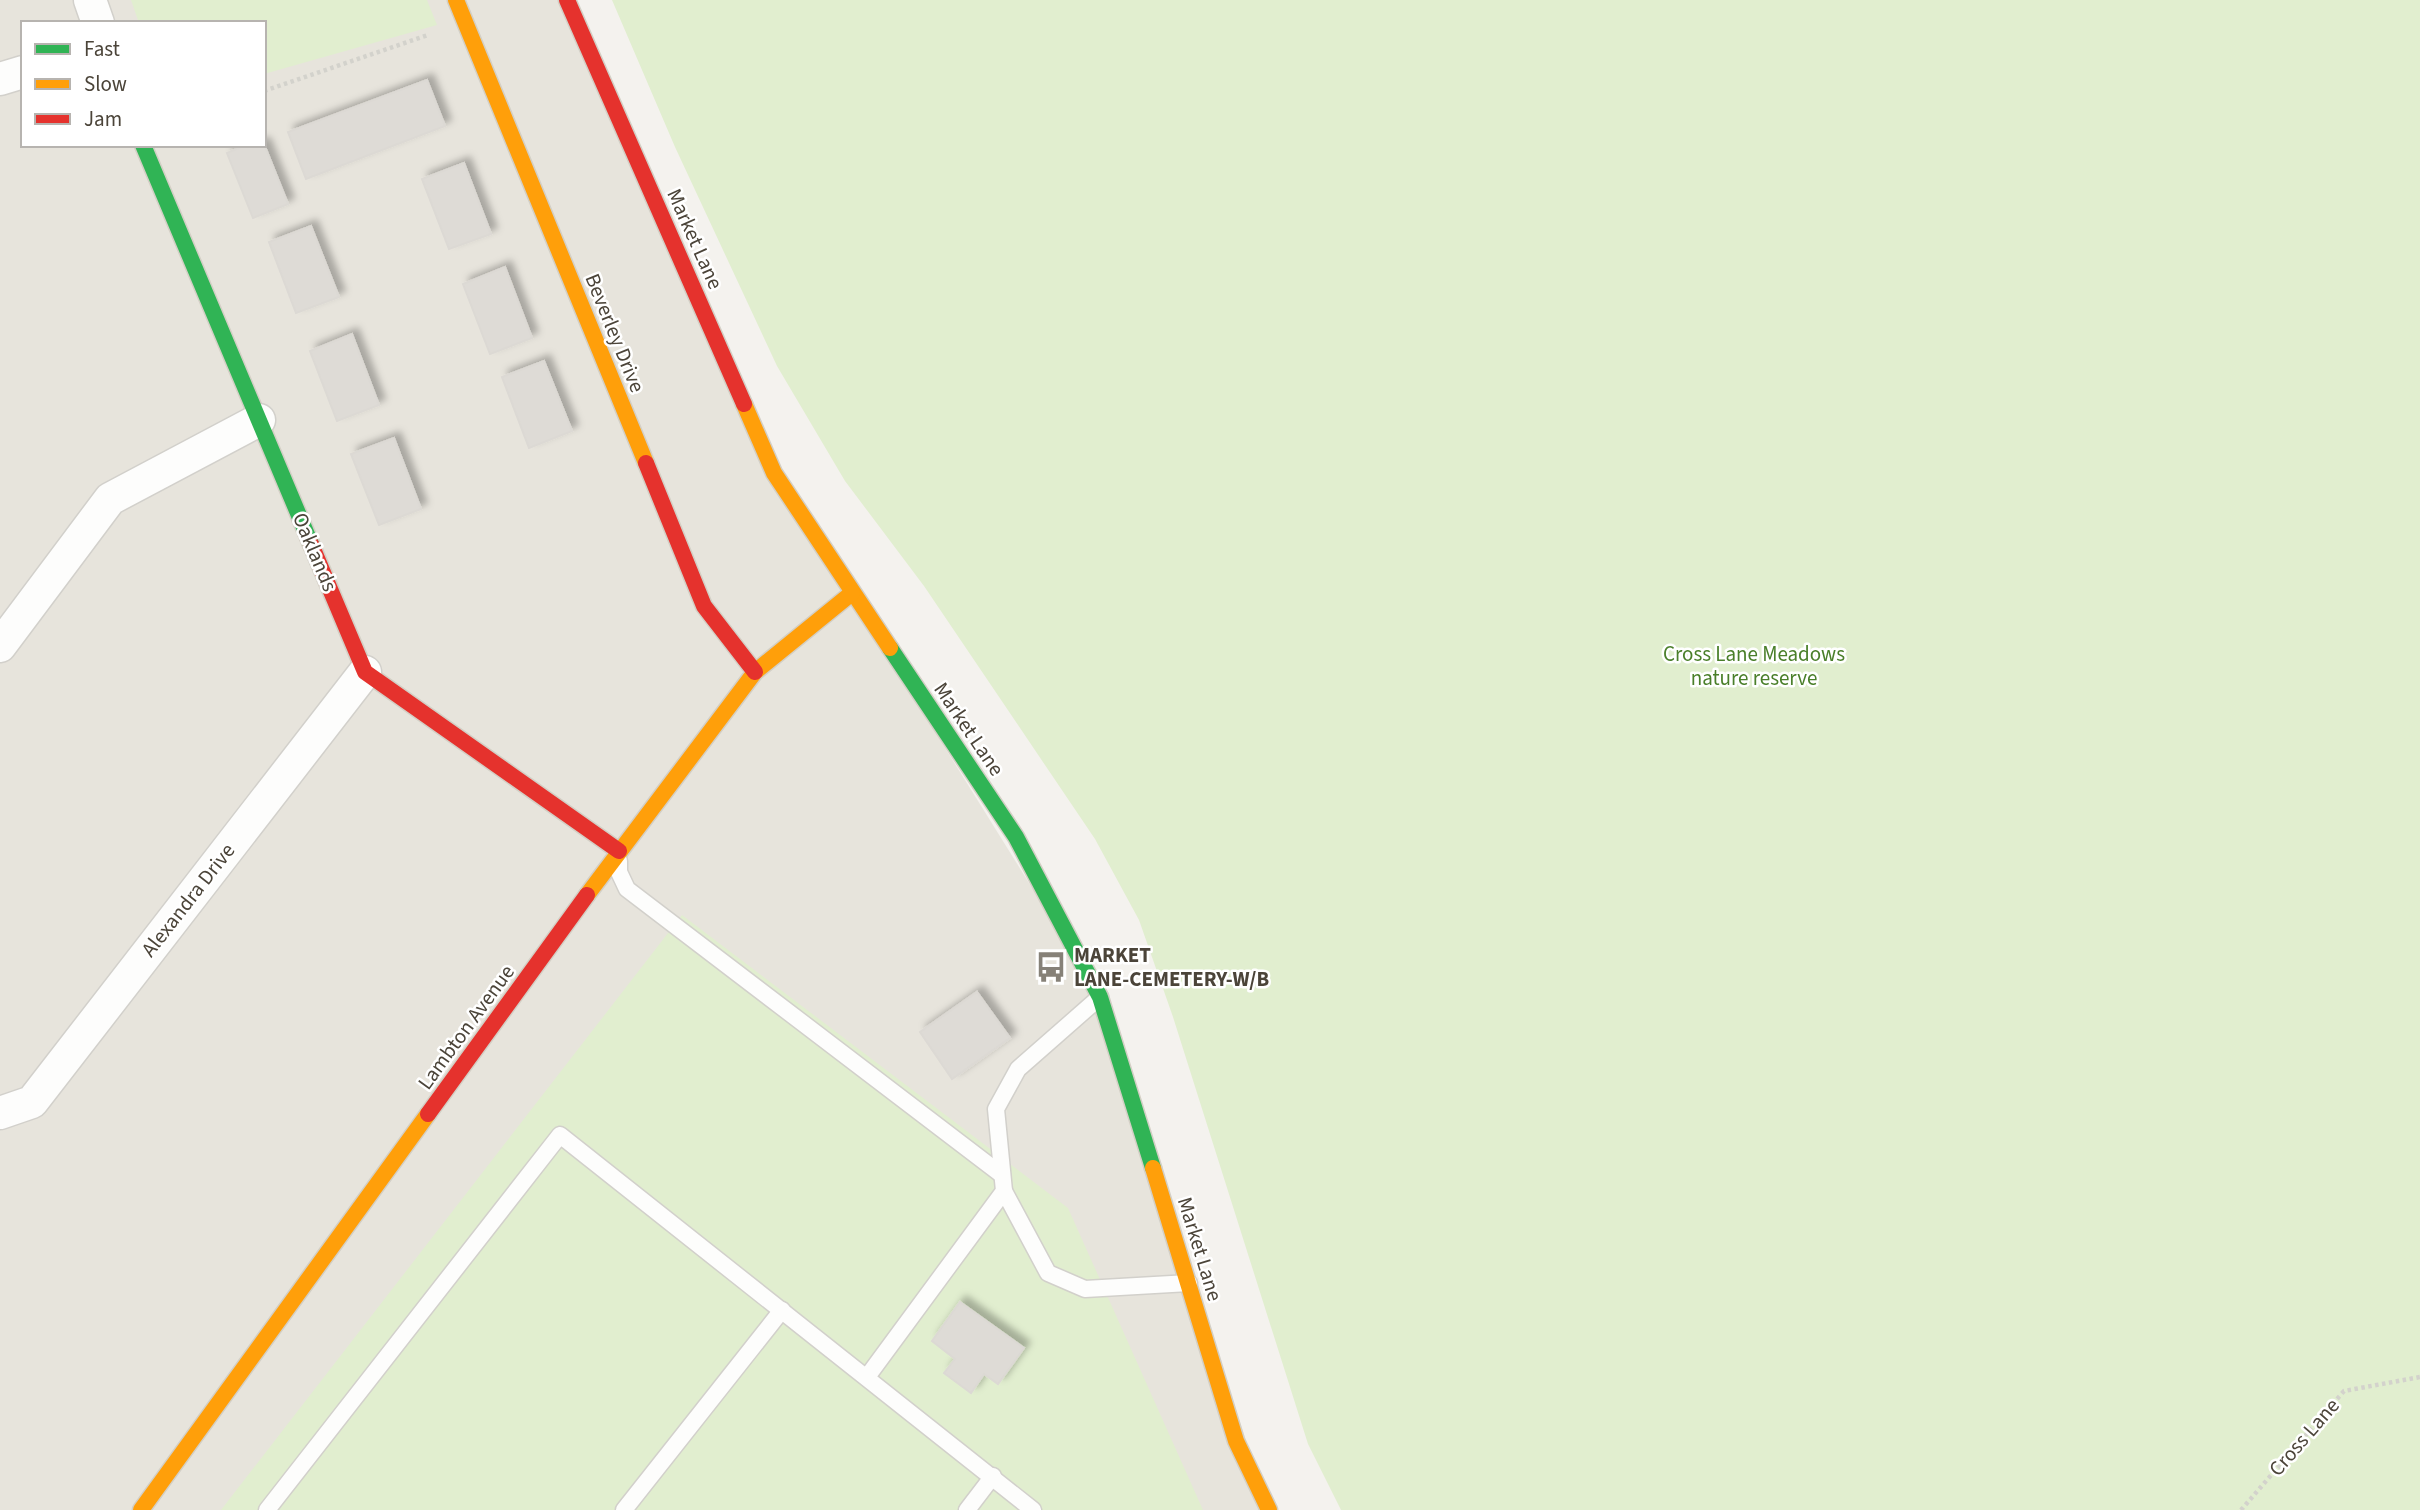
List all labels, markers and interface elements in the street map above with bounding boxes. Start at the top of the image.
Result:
legend [21,21,266,147]
text: Fast [84,34,120,64]
text: Slow [84,69,127,99]
text: Jam [84,104,122,134]
street label: Market Lane [659,184,731,294]
street label: Beverley Drive [578,269,652,397]
street label: Oaklands [285,508,345,596]
park label: Cross Lane Meadows nature reserve [1663,639,1845,693]
street label: Market Lane [927,676,1011,782]
street label: Alexandra Drive [134,837,242,963]
place label: MARKET LANE-CEMETERY-W/B [1074,940,1269,994]
bus stop icon: MARKET LANE-CEMETERY-W/B [1034,950,1068,984]
street label: Lambton Avenue [410,958,522,1096]
street label: Market Lane [1170,1193,1230,1305]
street label: Cross Lane [2262,1391,2346,1483]

